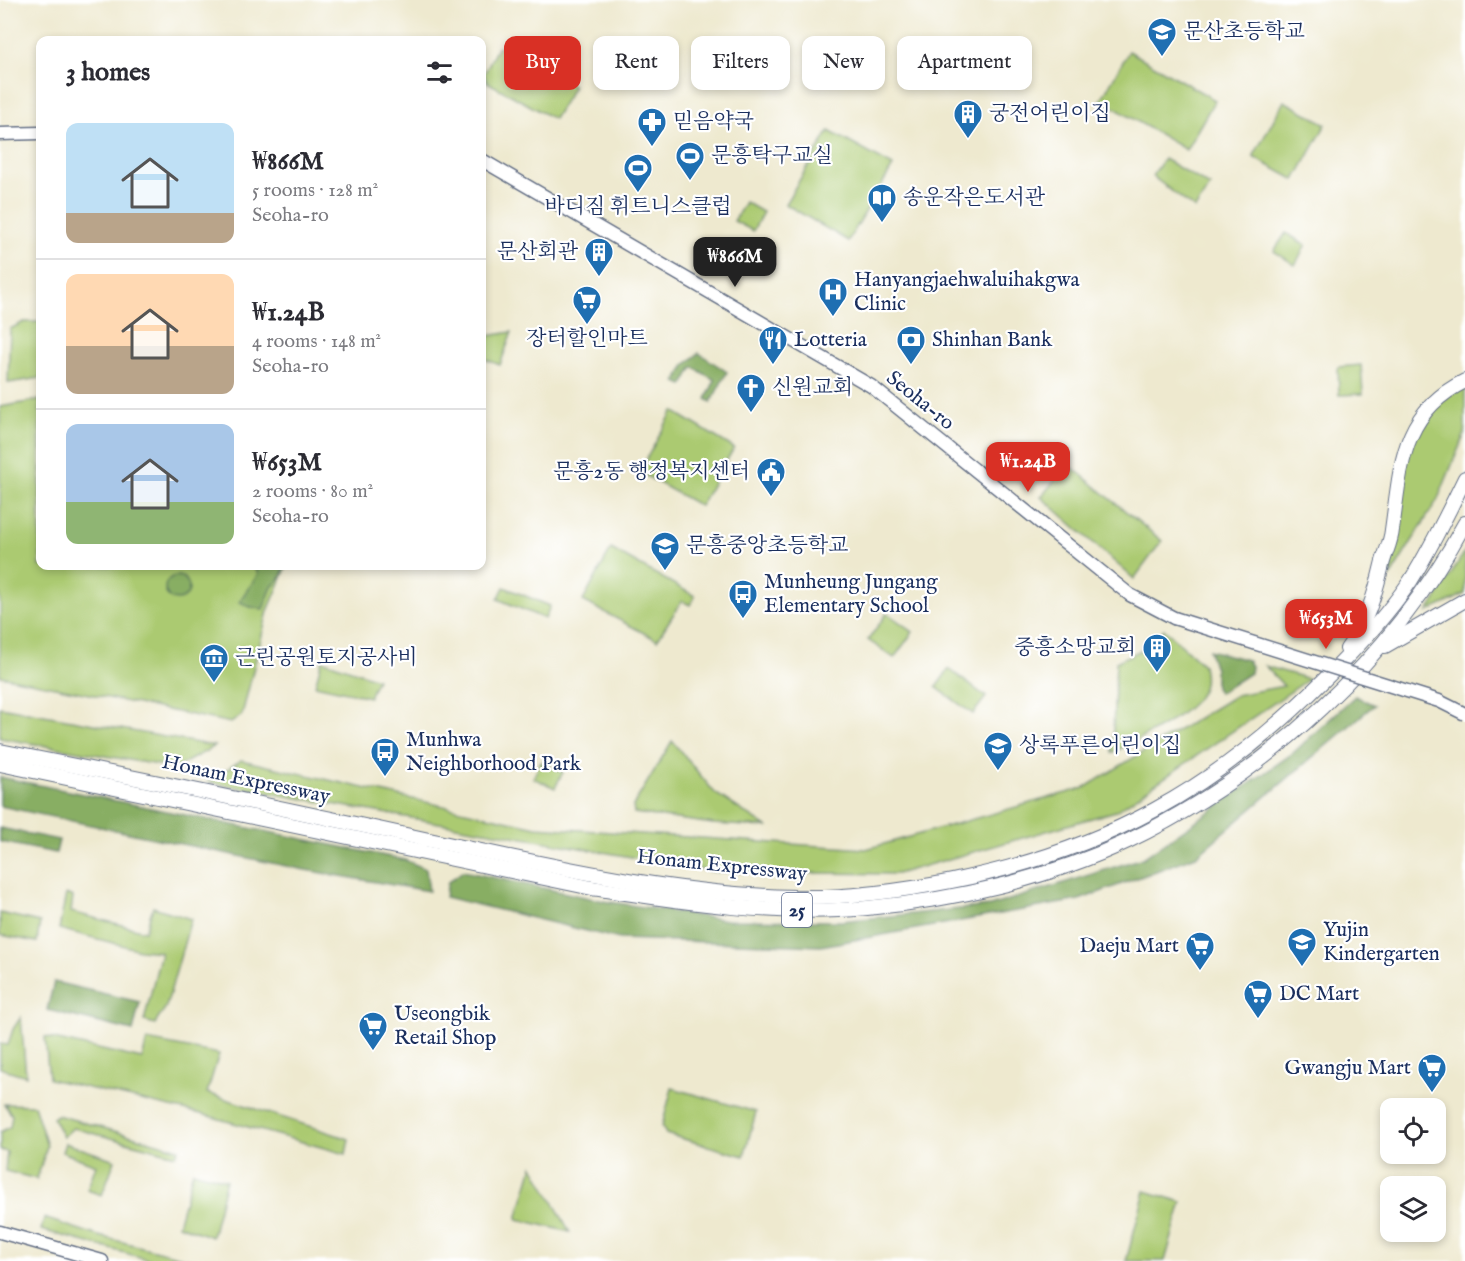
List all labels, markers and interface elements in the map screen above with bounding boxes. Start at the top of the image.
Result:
school or university icon: 문산초등학교 [1146,16,1178,58]
place label: 문산초등학교 [1183,19,1305,46]
chip: Buy [504,36,581,90]
chip: Rent [593,36,679,90]
chip: Filters [691,36,790,90]
chip: New [802,36,885,90]
chip: Apartment [897,36,1032,90]
text: 3 homes [66,56,150,89]
icon: filters [423,56,456,89]
building icon: 궁전어린이집 [952,98,984,140]
place label: 궁전어린이집 [989,101,1111,128]
pharmacy icon: 믿음약국 [636,106,668,148]
place label: 믿음약국 [673,109,754,136]
sports icon: 문흥탁구교실 [674,140,706,182]
place label: 문흥탁구교실 [711,143,833,170]
text: ₩866M [252,145,324,178]
icon: home [114,147,186,219]
sports icon: 바디짐 휘트니스클럽 [622,152,654,194]
text: 5 rooms · 128 m² [252,178,378,203]
library icon: 송운작은도서관 [866,182,898,224]
place label: 송운작은도서관 [903,185,1046,212]
place label: 바디짐 휘트니스클럽 [544,194,732,221]
text: Seoha-ro [252,203,329,228]
building icon: 문산회관 [583,236,615,278]
pin: ₩866M [693,237,777,288]
place label: 문산회관 [497,239,579,266]
text: ₩866M [707,244,763,269]
place label: Hanyangjaehwaluihakgwa Clinic [854,267,1081,318]
hospital icon: Hanyangjaehwaluihakgwa Clinic [817,276,849,318]
supermarket icon: 장터할인마트 [571,284,603,326]
text: ₩1.24B [252,296,325,329]
icon: home [114,298,186,370]
restaurant icon: Lotteria [757,324,789,366]
bank icon: Shinhan Bank [895,324,927,366]
place label: 장터할인마트 [526,326,648,353]
place label: Lotteria [794,327,868,354]
place label: Shinhan Bank [932,327,1053,354]
text: 4 rooms · 148 m² [252,329,381,354]
text: Seoha-ro [252,354,329,379]
street label: Seoha-ro [880,365,960,437]
church icon: 신원교회 [735,372,767,414]
place label: 신원교회 [772,375,853,402]
pin: ₩1.24B [979,442,1077,493]
text: ₩653M [252,446,322,479]
icon: home [114,448,186,520]
text: ₩1.24B [1000,449,1056,474]
public building icon: 문흥2동 행정복지센터 [755,456,787,498]
place label: 문흥2동 행정복지센터 [553,459,750,486]
text: 2 rooms · 80 m² [252,479,373,504]
text: Seoha-ro [252,504,329,529]
school or university icon: 문흥중앙초등학교 [649,530,681,572]
place label: 문흥중앙초등학교 [686,533,848,560]
place label: Munheung Jungang Elementary School [764,569,938,620]
bus stop icon: Munheung Jungang Elementary School [727,578,759,620]
pin: ₩653M [1284,599,1368,650]
text: ₩653M [1299,606,1353,631]
building icon: 중흥소망교회 [1141,632,1173,674]
place label: 중흥소망교회 [1014,635,1136,662]
museum icon: 근린공원토지공사비 [198,642,230,684]
place label: 근린공원토지공사비 [235,645,418,672]
place label: Munhwa Neighborhood Park [406,727,582,778]
school or university icon: 상록푸른어린이집 [982,730,1014,772]
place label: 상록푸른어린이집 [1019,733,1181,760]
bus stop icon: Munhwa Neighborhood Park [369,736,401,778]
street label: Honam Expressway [159,749,333,811]
street label: Honam Expressway [635,844,809,888]
road number: 25 [782,893,812,927]
place label: Yujin Kindergarten [1323,917,1440,968]
school or university icon: Yujin Kindergarten [1286,926,1318,968]
supermarket icon: Daeju Mart [1184,930,1216,972]
place label: Daeju Mart [1079,933,1179,960]
supermarket icon: DC Mart [1242,978,1274,1020]
place label: DC Mart [1279,981,1359,1008]
place label: Useongbik Retail Shop [394,1001,496,1052]
supermarket icon: Useongbik Retail Shop [357,1010,389,1052]
supermarket icon: Gwangju Mart [1416,1052,1448,1094]
place label: Gwangju Mart [1285,1055,1411,1082]
map controls [1380,1098,1446,1242]
button: locate [1380,1098,1446,1164]
button: layers [1380,1176,1446,1242]

